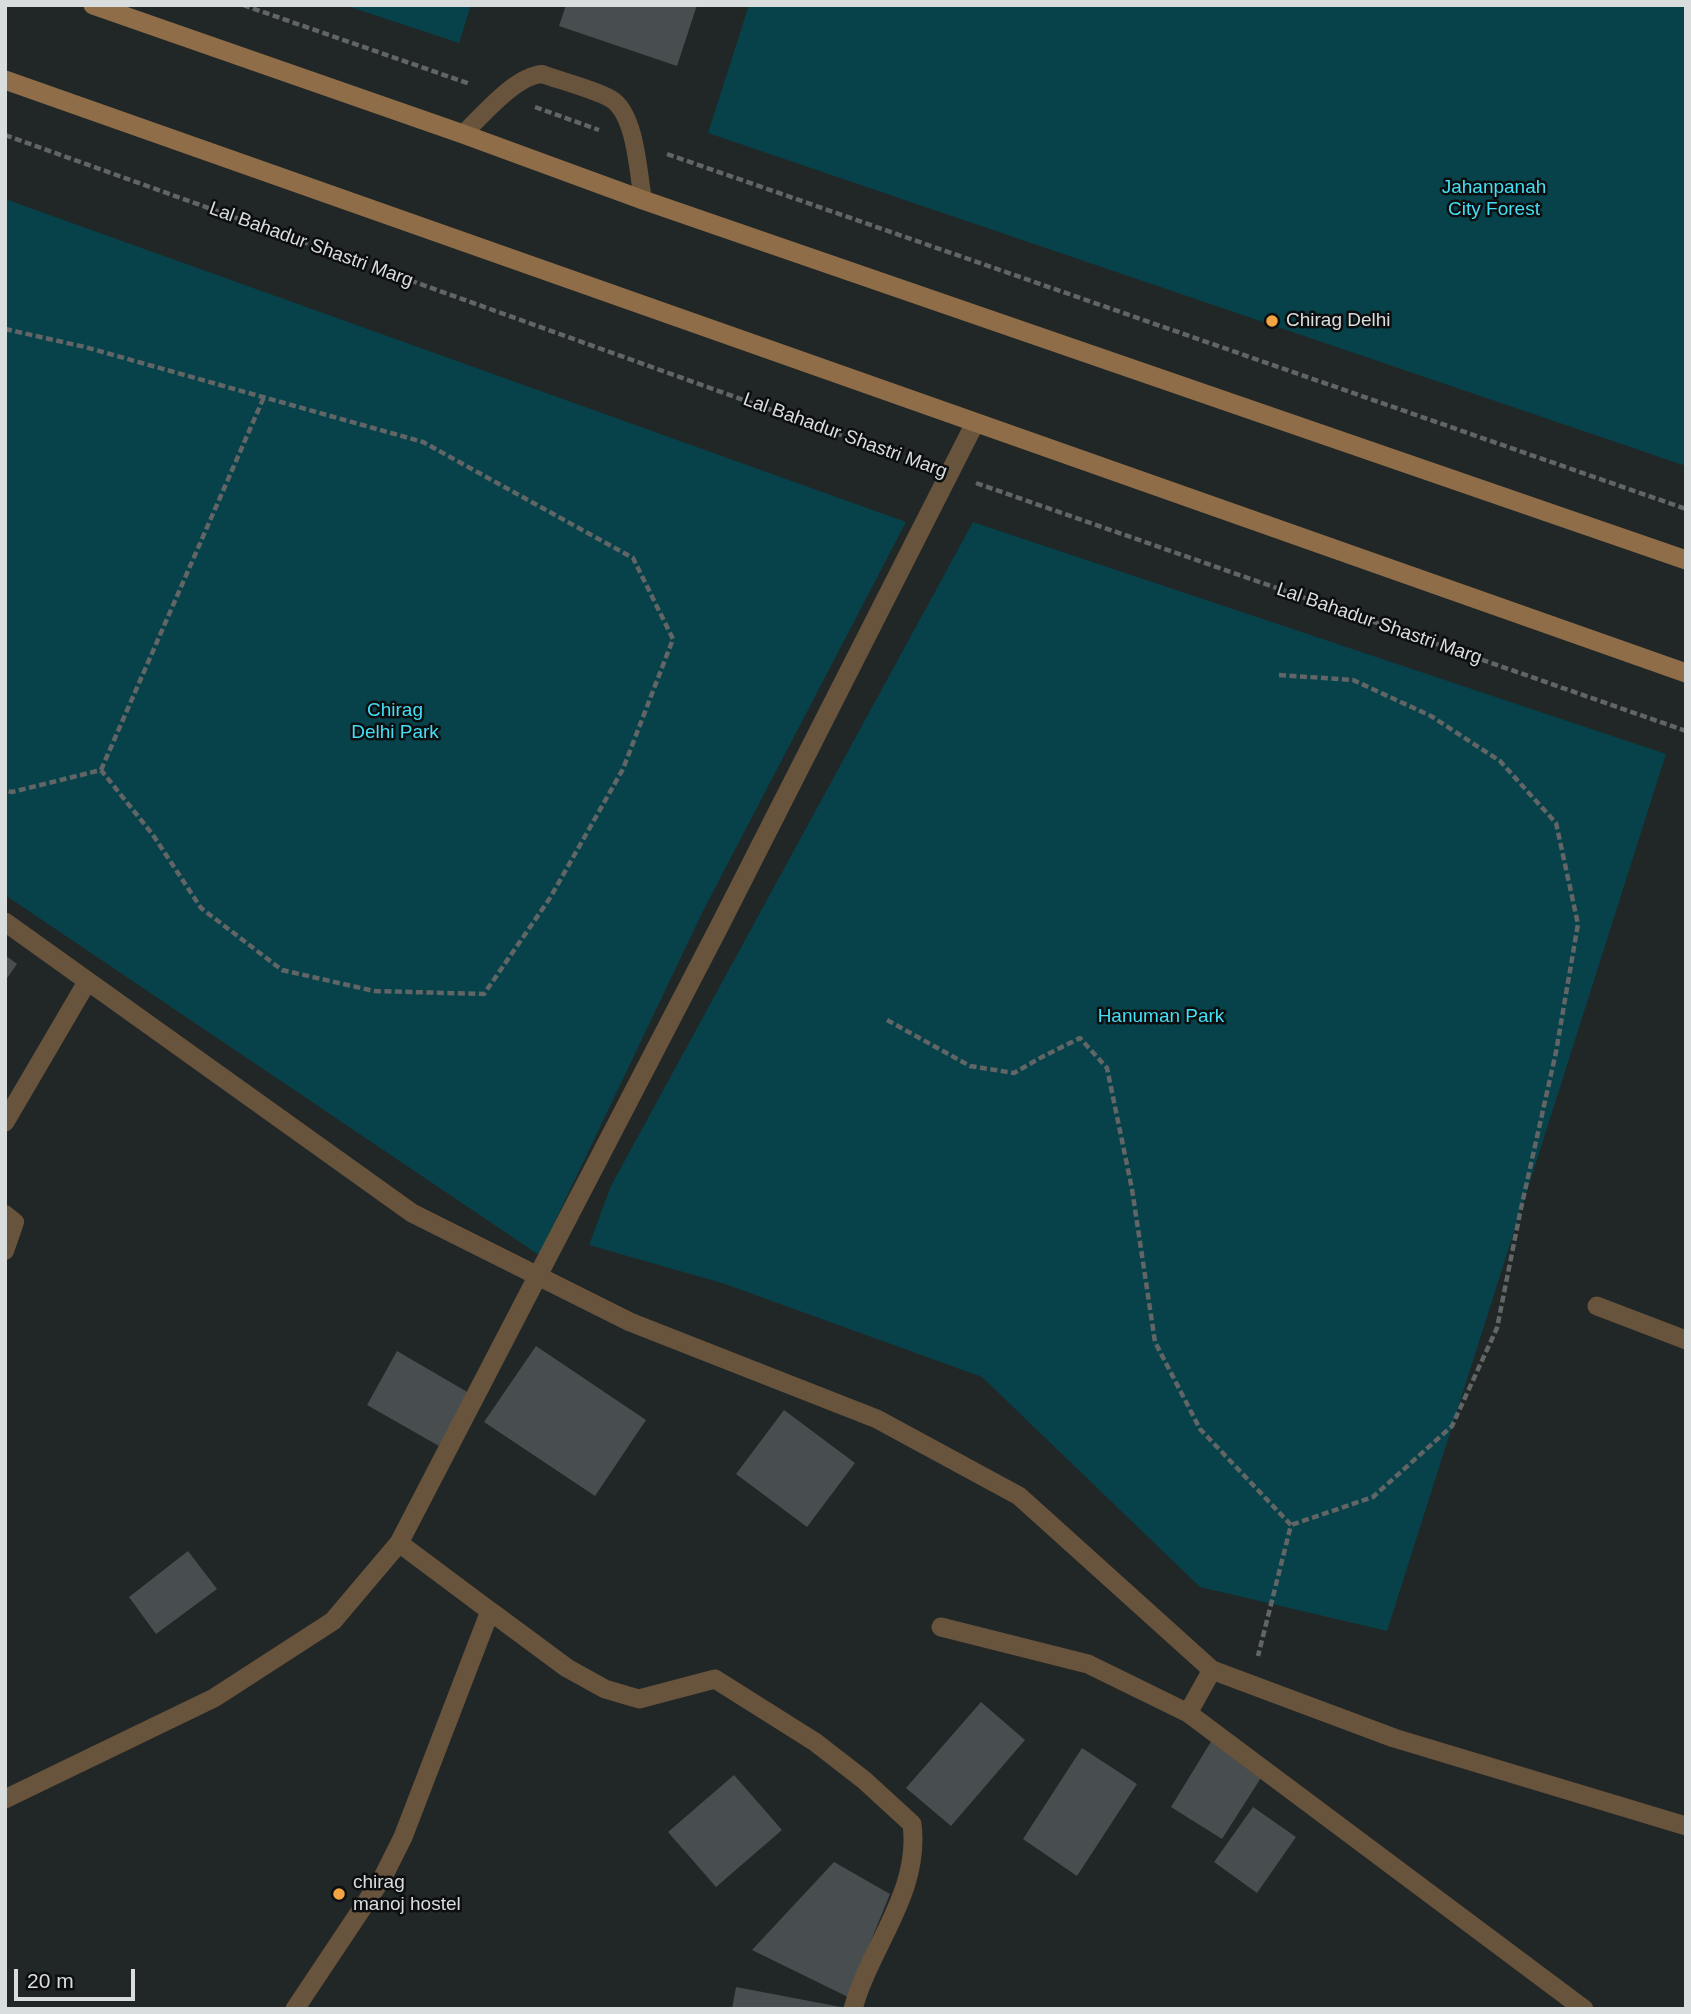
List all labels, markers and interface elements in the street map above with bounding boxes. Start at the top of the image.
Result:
park label: Jahanpanah City Forest [1442,177,1546,221]
street label: Lal Bahadur Shastri Marg [206,197,416,293]
place label: Chirag Delhi [1286,310,1391,332]
marker: Chirag Delhi [1264,313,1280,329]
street label: Lal Bahadur Shastri Marg [740,388,950,484]
street label: Lal Bahadur Shastri Marg [1273,578,1485,670]
park label: Chirag Delhi Park [351,700,439,744]
park label: Hanuman Park [1098,1006,1224,1028]
place label: chirag manoj hostel [353,1872,461,1916]
marker: chirag manoj hostel [331,1886,347,1902]
scale bar [18,1954,138,1998]
text: 20 m [27,1969,74,1992]

